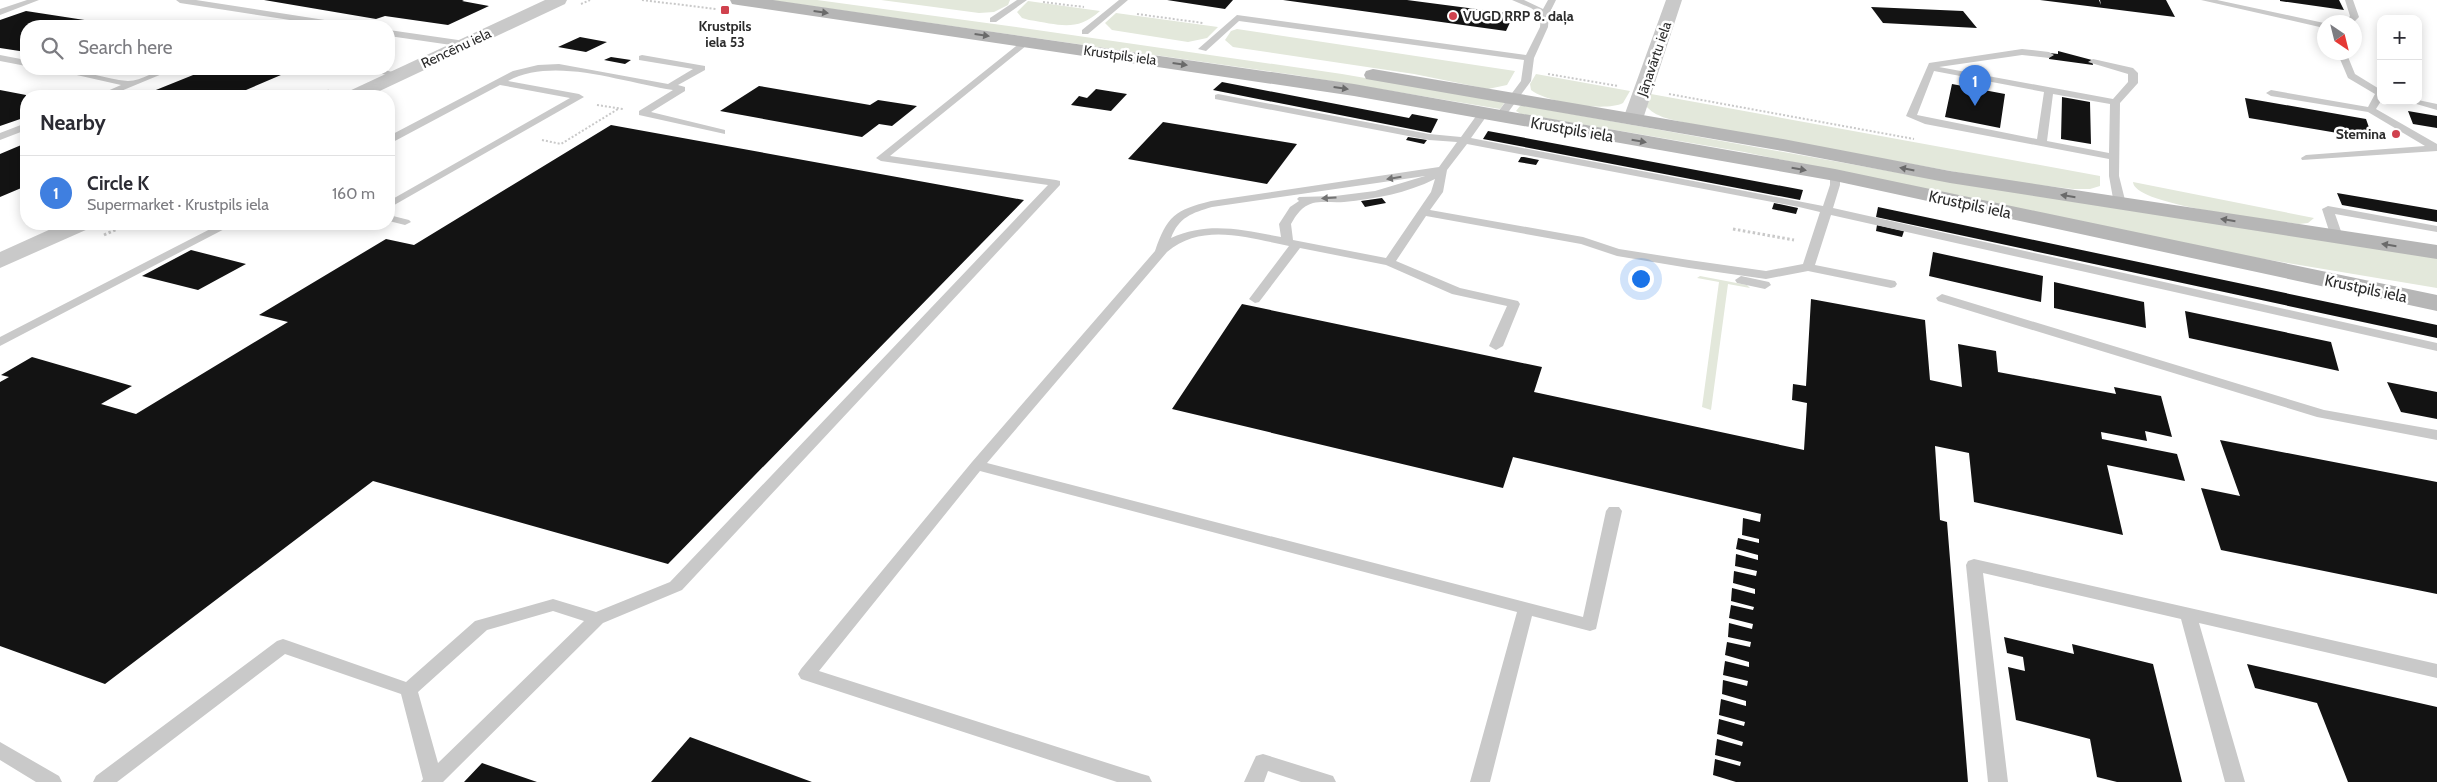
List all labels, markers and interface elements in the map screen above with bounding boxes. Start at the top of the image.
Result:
marker: Krustpils iela 53 [719,4,731,16]
place label: VUGD RRP 8. daļa [1463,7,1574,25]
one-way arrow [813,8,829,16]
marker: VUGD RRP 8. daļa [1447,10,1459,22]
north arrow [2317,15,2362,60]
map controls [2377,15,2422,105]
button: + [2377,15,2422,60]
place label: Krustpils iela 53 [699,17,751,51]
street label: Jāņavārtu iela [1632,19,1675,100]
search box [20,20,395,75]
street label: Rencēnu iela [418,24,494,72]
one-way arrow [974,31,990,39]
icon: search [38,34,66,62]
text: Search here [78,36,172,59]
street label: Krustpils iela [1082,41,1158,69]
one-way arrow [1173,60,1189,68]
button: − [2377,60,2422,105]
pin: 1 [1959,65,1991,106]
one-way arrow [1333,84,1349,92]
text: Nearby [40,110,106,135]
street label: Krustpils iela [1529,113,1615,146]
place label: Stemina [2336,125,2386,143]
marker: Stemina [2390,128,2402,140]
one-way arrow [1631,137,1647,145]
one-way arrow [1791,165,1807,173]
one-way arrow [1900,165,1915,173]
text: Circle K [87,172,149,195]
one-way arrow [1386,174,1402,182]
text: 1 [53,184,59,203]
text: 160 m [332,184,375,203]
street label: Krustpils iela [1927,186,2013,223]
one-way arrow [2059,191,2075,199]
text: Supermarket · Krustpils iela [87,195,269,214]
one-way arrow [1320,195,1336,203]
one-way arrow [2220,216,2236,224]
one-way arrow [2380,240,2396,248]
your location [1628,266,1654,292]
street label: Krustpils iela [2323,270,2409,307]

